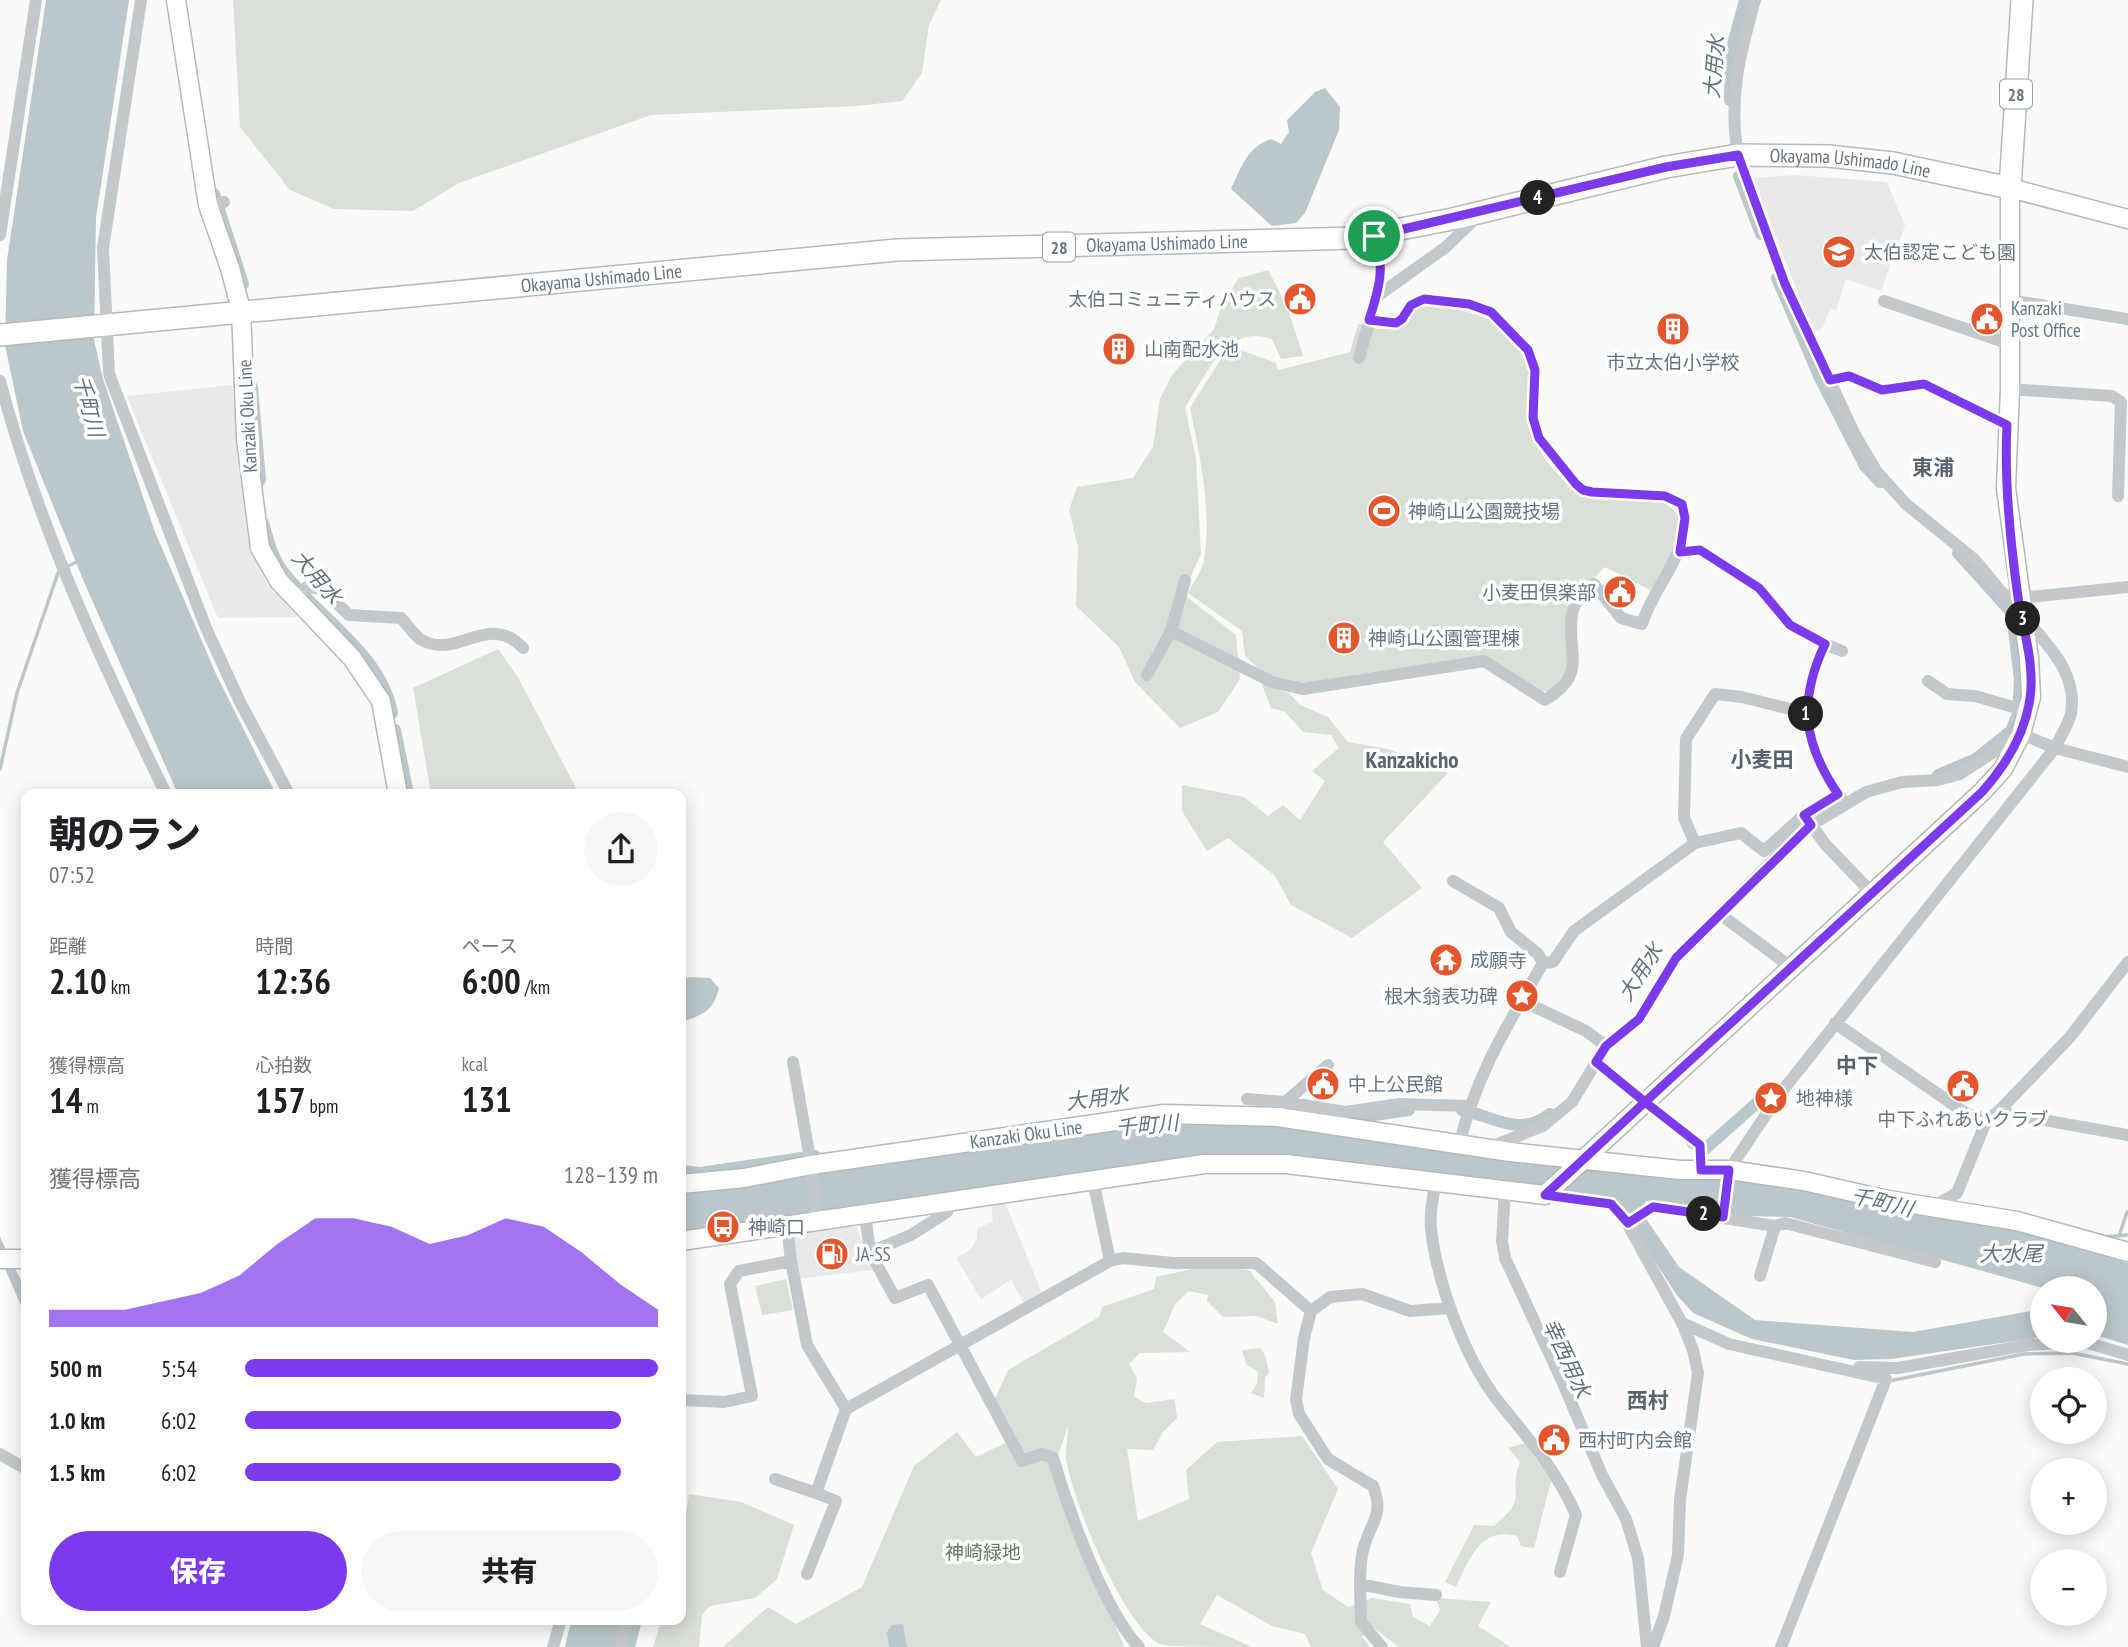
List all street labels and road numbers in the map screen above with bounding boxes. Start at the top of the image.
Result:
road number: 28 [2000,80,2032,108]
street label: Okayama Ushimado Line [1770,143,1933,183]
street label: Okayama Ushimado Line [1086,229,1248,257]
road number: 28 [1043,232,1075,262]
street label: Okayama Ushimado Line [520,258,683,298]
street label: Kanzaki Oku Line [232,359,262,473]
street label: Kanzaki Oku Line [968,1114,1084,1154]

